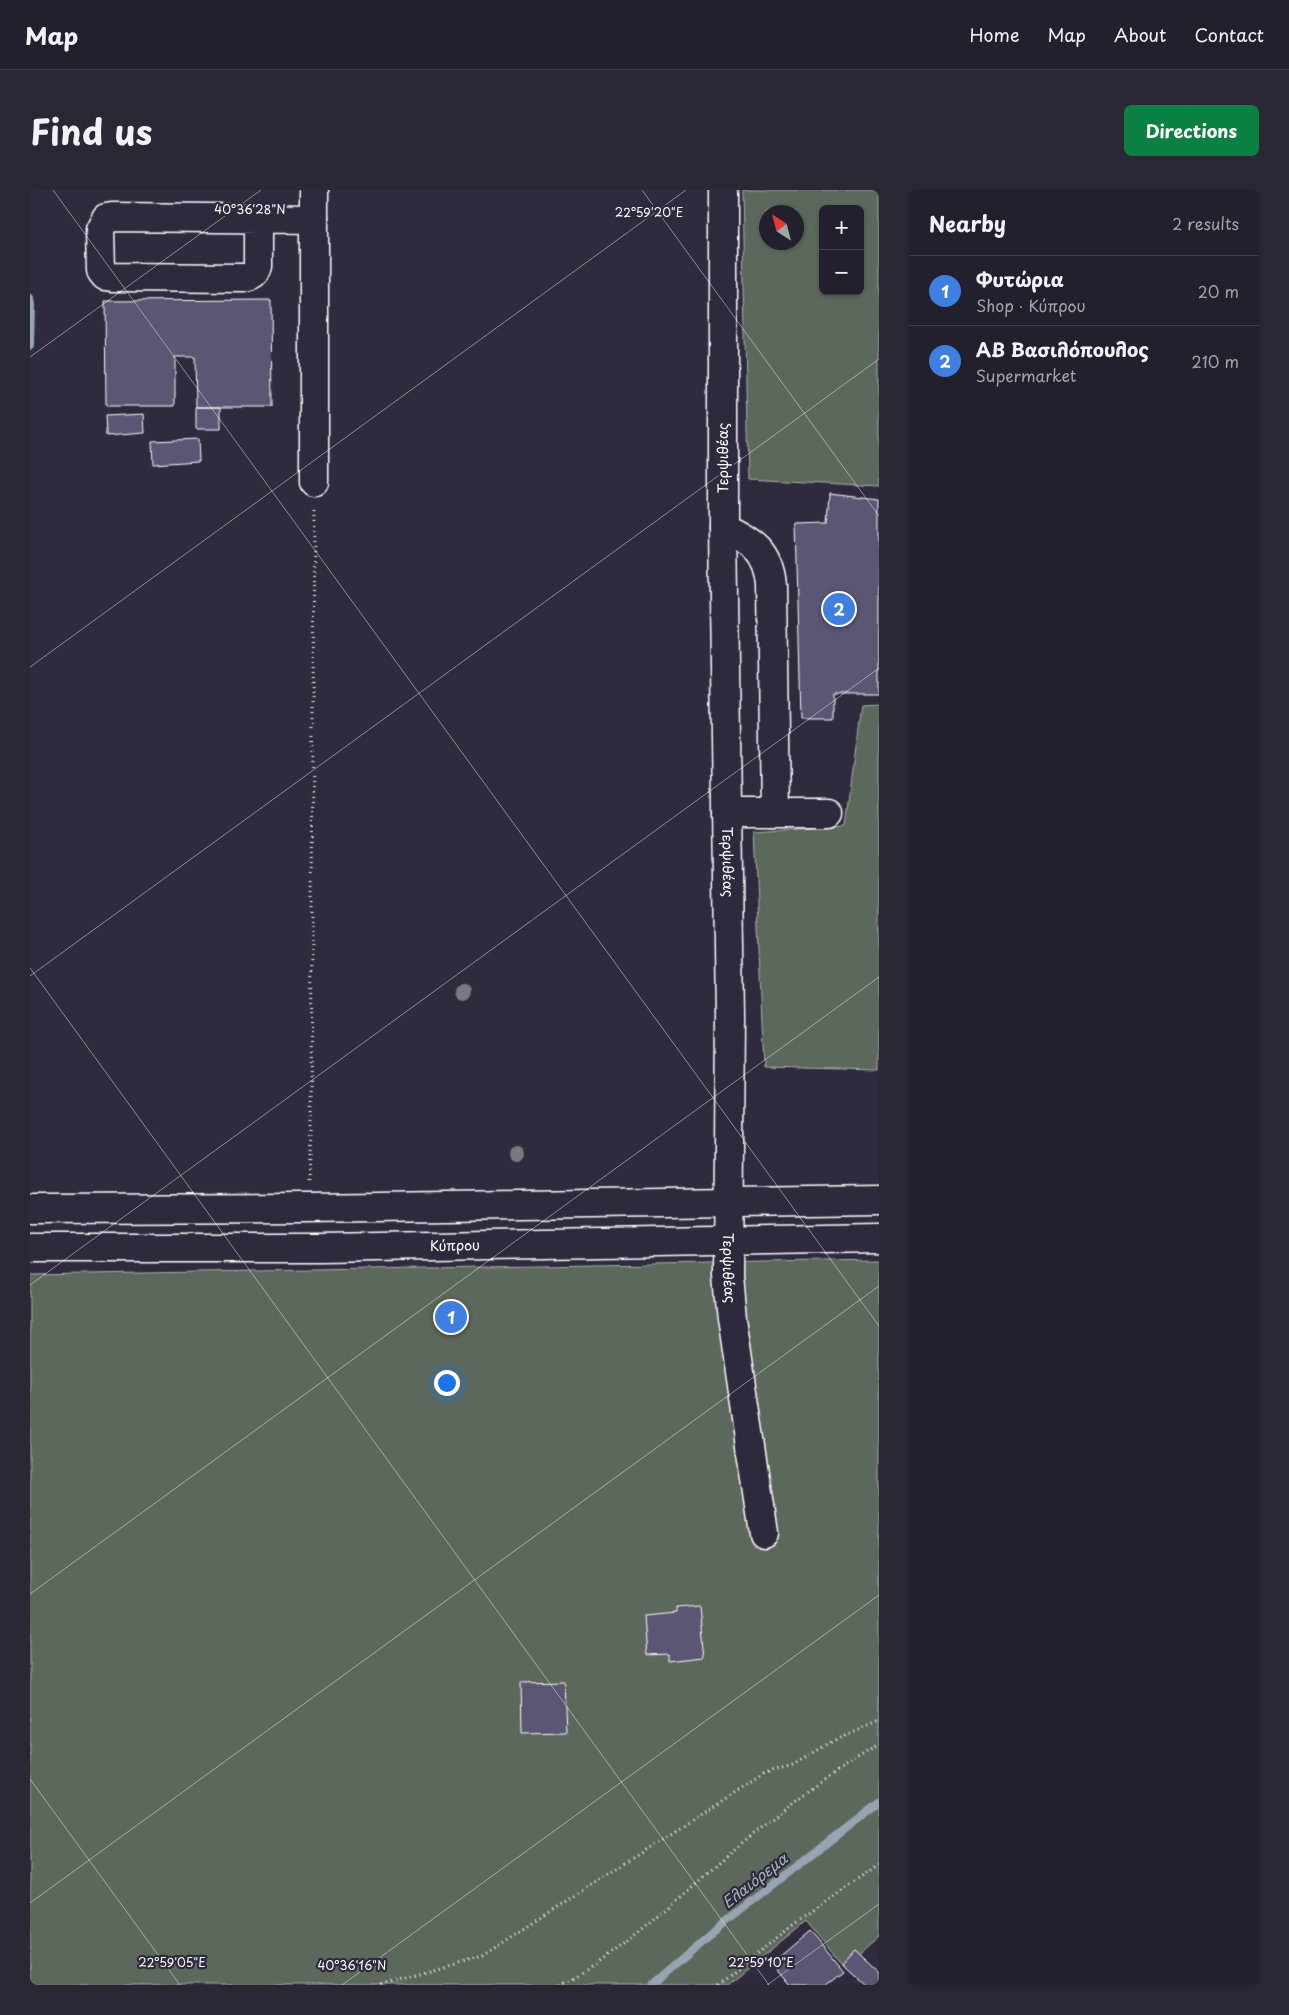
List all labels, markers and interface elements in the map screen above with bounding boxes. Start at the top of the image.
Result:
text: Map [25,17,78,53]
text: Home [969,21,1019,48]
text: Map [1047,21,1086,48]
text: About [1114,21,1166,48]
text: Contact [1194,21,1264,48]
text: Find us [30,104,152,157]
button: Directions [1124,105,1259,156]
text: 40°36'28"N [214,200,286,218]
text: 22°59'20"E [615,203,683,221]
north arrow [759,205,804,250]
map controls [819,205,864,295]
button: + [819,205,864,250]
text: Nearby [929,207,1006,239]
text: 2 results [1172,211,1239,235]
button: − [819,250,864,295]
text: Φυτώρια [976,265,1064,293]
text: 1 [941,279,949,303]
text: 20 m [1198,279,1239,303]
text: Shop · Κύπρου [976,293,1086,317]
text: ΑΒ Βασιλόπουλος [976,335,1149,363]
text: 2 [939,349,951,373]
text: 210 m [1191,349,1239,373]
text: Supermarket [976,363,1076,387]
street label: Τερψιθέας [712,423,733,493]
pin: 2 [823,590,855,628]
street label: Τερψιθέας [717,827,739,897]
street label: Τερψιθέας [718,1233,742,1304]
street label: Κύπρου [430,1234,480,1256]
pin: 1 [435,1298,467,1336]
your location [434,1370,460,1396]
water label: Ελαιόρεμα [716,1846,793,1913]
text: 22°59'05"E [138,1953,206,1971]
text: 22°59'10"E [728,1953,794,1971]
text: 40°36'16"N [318,1956,386,1974]

